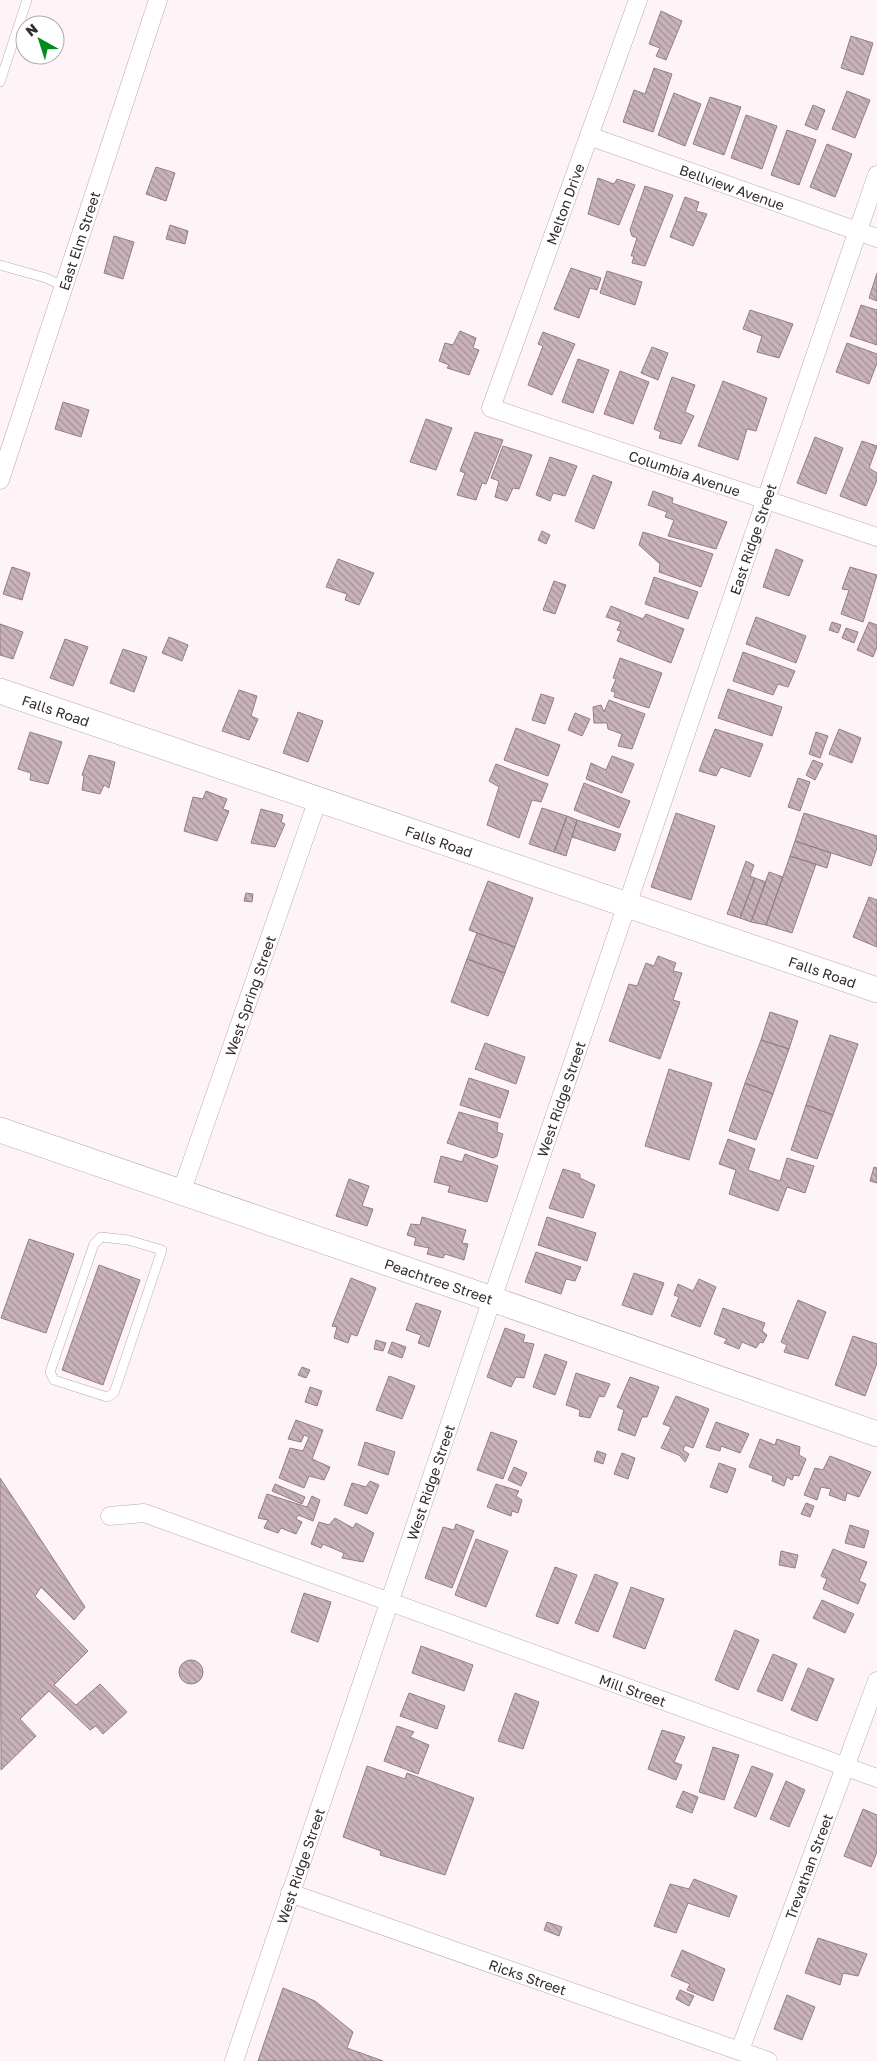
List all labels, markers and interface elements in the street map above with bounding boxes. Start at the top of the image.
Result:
north arrow [15,15,65,65]
text: N [22,20,41,39]
street label: Bellview Avenue [678,160,787,213]
street label: Melton Drive [542,161,588,247]
street label: East Elm Street [55,189,103,292]
street label: Columbia Avenue [627,446,743,499]
street label: East Ridge Street [725,481,779,597]
street label: Falls Road [20,691,92,729]
street label: Falls Road [403,821,475,860]
street label: West Spring Street [221,933,278,1058]
street label: Falls Road [787,952,858,991]
street label: West Ridge Street [533,1039,588,1159]
street label: Peachtree Street [382,1254,495,1307]
street label: West Ridge Street [402,1422,457,1542]
street label: Mill Street [597,1670,669,1710]
street label: West Ridge Street [273,1806,328,1926]
street label: Trevathan Street [781,1811,836,1922]
street label: Ricks Street [487,1955,569,1998]

